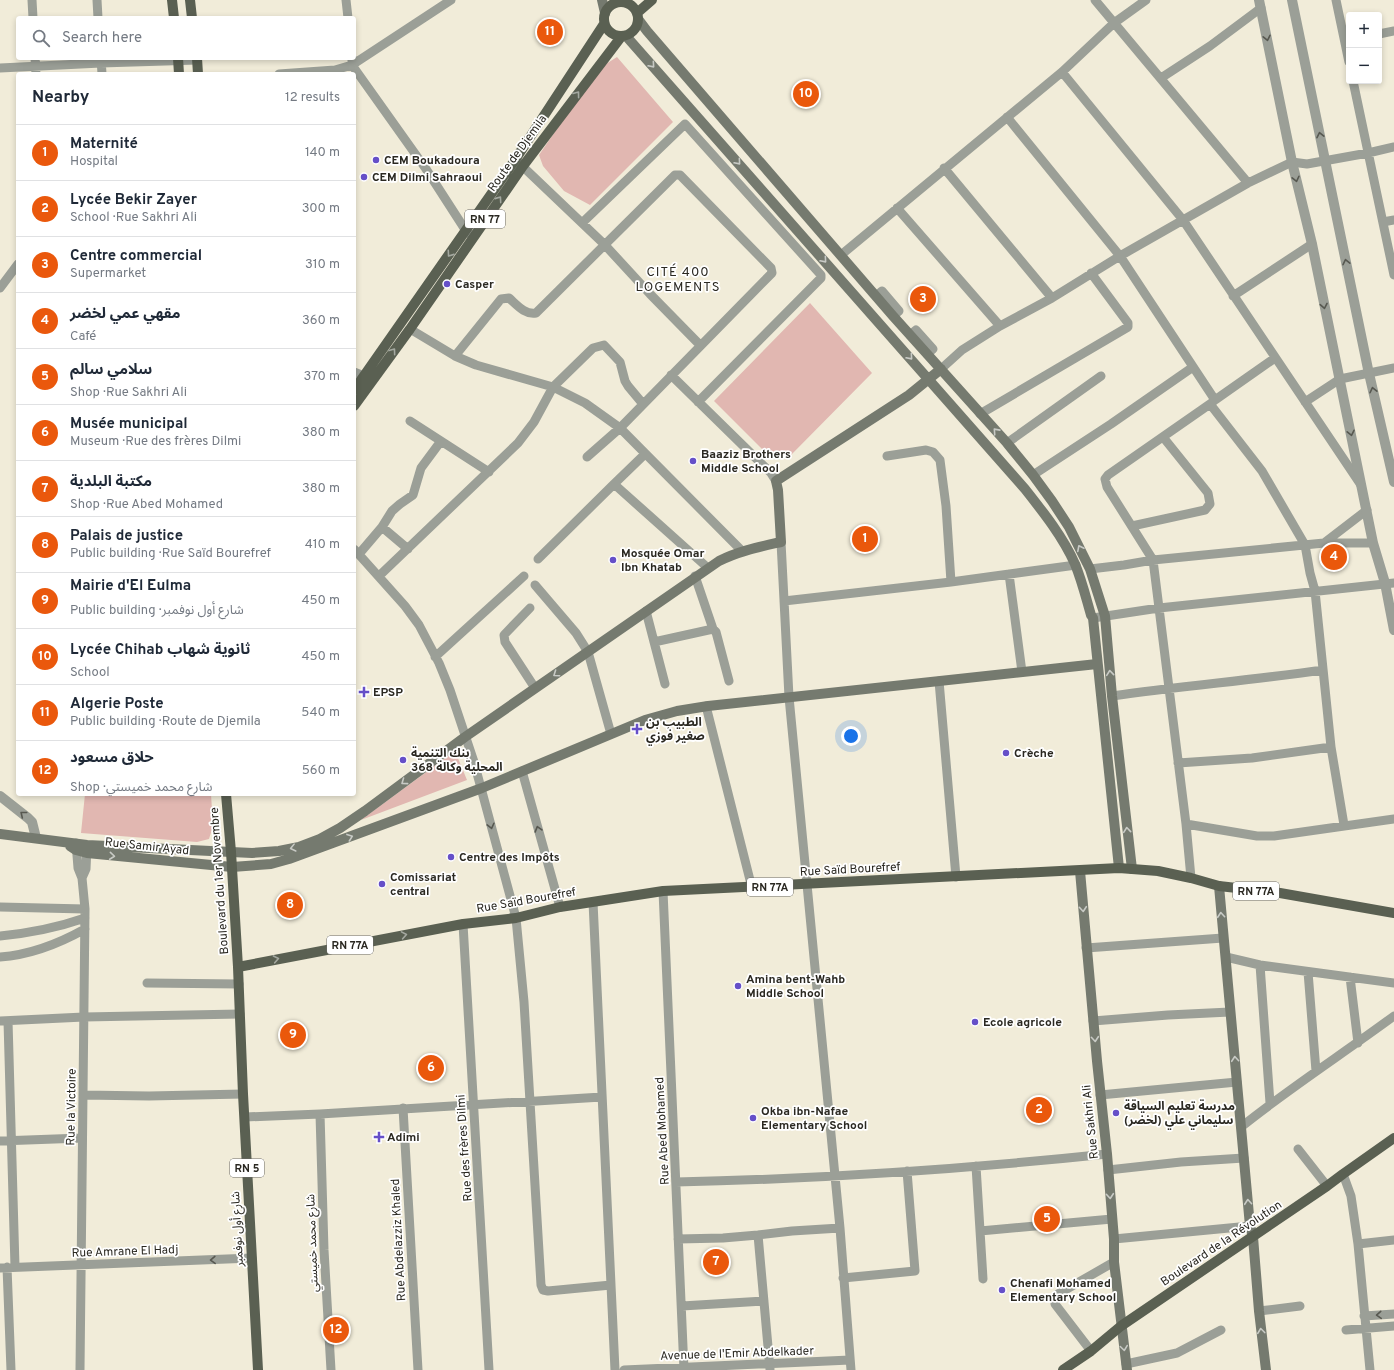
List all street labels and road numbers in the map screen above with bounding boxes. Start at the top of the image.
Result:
street label: Route de Djemila [484,112,551,195]
road number: RN 77 [465,210,505,228]
street label: Boulevard du 1er Novembre [207,807,233,955]
street label: Rue Samir Ayad [104,835,190,859]
street label: Rue Saïd Bourefref [799,859,901,881]
road number: RN 77A [747,878,793,896]
road number: RN 77A [1233,882,1279,900]
street label: Rue Saïd Bourefref [475,884,577,918]
road number: RN 77A [327,936,373,954]
street label: Rue la Victoire [63,1068,81,1146]
street label: Rue Abed Mohamed [652,1077,674,1185]
street label: Rue Sakhri Ali [1079,1084,1103,1160]
street label: Rue des frères Dilmi [453,1094,477,1202]
road number: RN 5 [230,1159,264,1177]
street label: Rue Abdelazziz Khaled [388,1178,410,1302]
street label: شارع أول نوفمبر [228,1191,248,1268]
street label: شارع محمد خميستي [303,1194,323,1292]
street label: Boulevard de la Révolution [1158,1197,1285,1290]
street label: Rue Amrane El Hadj [71,1242,179,1262]
street label: Avenue de l'Emir Abdelkader [660,1343,815,1365]

